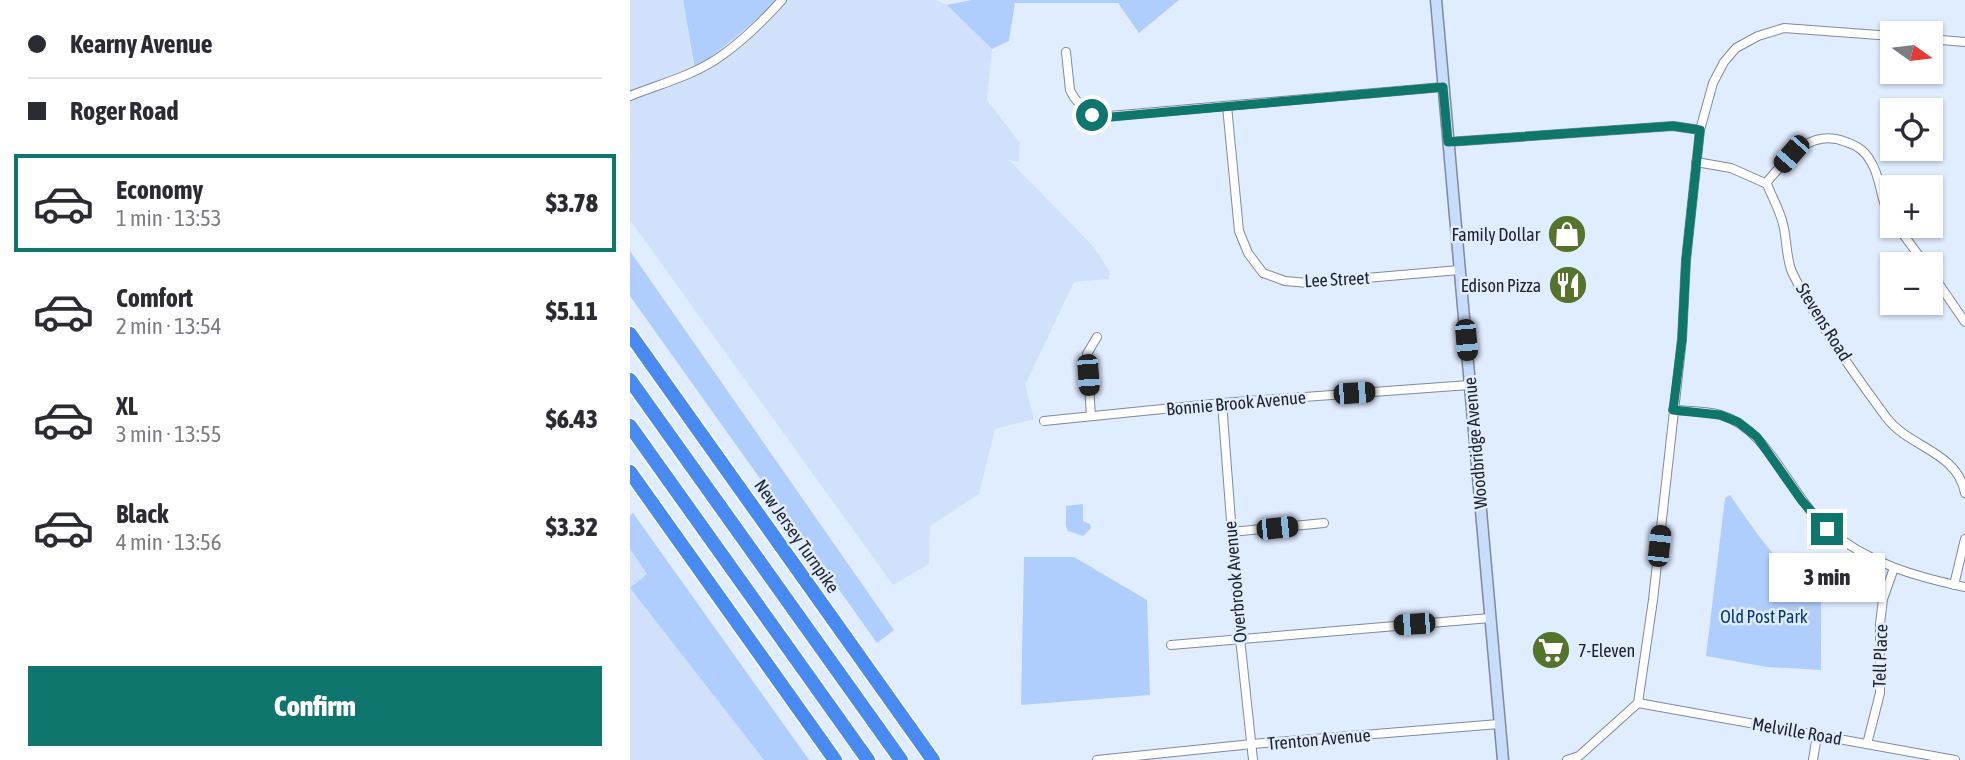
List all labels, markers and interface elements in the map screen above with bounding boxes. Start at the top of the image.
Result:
north arrow [1880,21,1942,84]
map controls [1880,21,1943,315]
text: Kearny Avenue [70,29,213,59]
text: Roger Road [70,96,179,126]
button: locate [1880,98,1943,161]
route start [1076,99,1108,131]
car [1770,131,1813,177]
icon: car [32,172,95,235]
text: Economy [116,175,203,205]
button: + [1880,175,1943,238]
text: $3.78 [546,188,598,218]
text: 1 min · 13:53 [116,205,222,231]
shop icon: Family Dollar [1546,213,1588,255]
place label: Family Dollar [1451,224,1541,245]
button: − [1880,252,1943,315]
restaurant icon: Edison Pizza [1547,264,1589,306]
street label: Lee Street [1304,267,1370,291]
place label: Edison Pizza [1461,275,1541,296]
street label: Stevens Road [1792,279,1856,365]
icon: car [32,280,95,343]
text: Comfort [116,283,193,313]
text: $5.11 [546,296,598,326]
text: 2 min · 13:54 [116,313,222,339]
car [1454,318,1479,362]
car [1077,353,1100,397]
street label: Woodbridge Avenue [1459,376,1491,510]
car [1333,381,1376,405]
street label: Bonnie Brook Avenue [1165,386,1307,420]
icon: car [32,388,95,451]
text: XL [116,391,138,421]
text: $6.43 [546,404,598,434]
text: 3 min · 13:55 [116,421,222,447]
street label: New Jersey Turnpike [750,475,844,597]
icon: car [32,496,95,559]
text: Black [116,499,168,529]
text: $3.32 [546,512,598,542]
route end [1811,513,1843,545]
car [1256,515,1299,541]
street label: Overbrook Avenue [1219,520,1251,644]
car [1647,524,1672,568]
text: 4 min · 13:56 [116,529,222,555]
callout: 3 min [1769,554,1885,602]
text: 3 min [1804,564,1850,590]
park label: Old Post Park [1720,606,1808,627]
car [1393,612,1436,636]
street label: Tell Place [1868,624,1892,688]
supermarket icon: 7-Eleven [1530,629,1572,671]
place label: 7-Eleven [1578,640,1635,661]
button: Confirm [28,666,602,746]
street label: Melville Road [1750,713,1844,749]
street label: Trenton Avenue [1267,724,1371,754]

